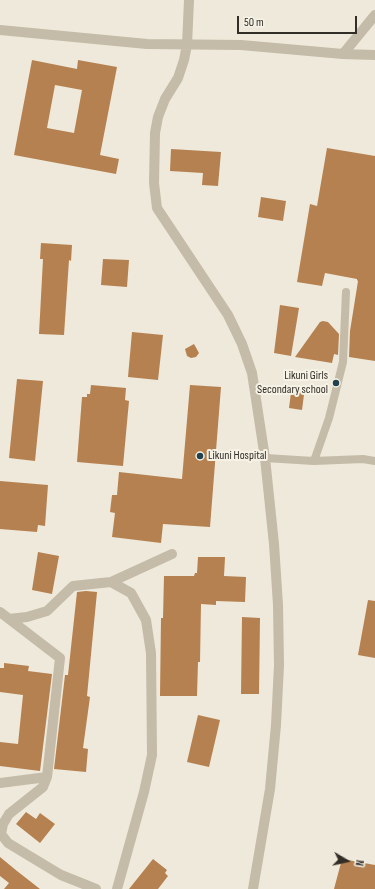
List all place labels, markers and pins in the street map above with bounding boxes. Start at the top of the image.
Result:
place label: Likuni Girls Secondary school [257,369,328,397]
marker: Likuni Girls Secondary school [331,378,341,388]
place label: Likuni Hospital [208,449,267,463]
marker: Likuni Hospital [195,451,205,461]

